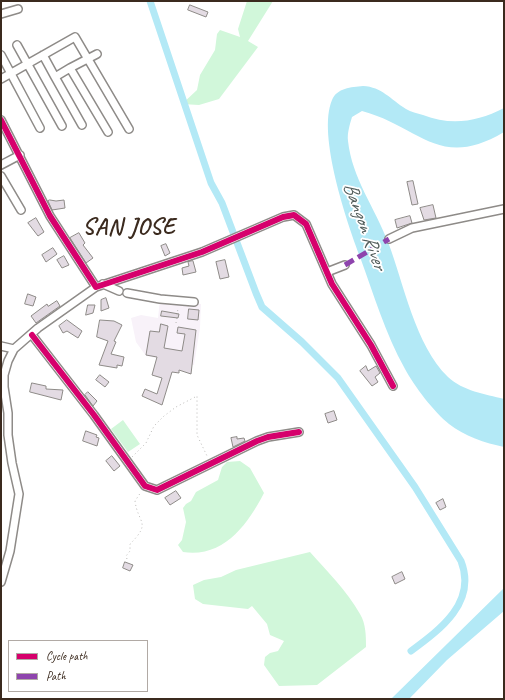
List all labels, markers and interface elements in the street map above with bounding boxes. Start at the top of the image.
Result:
water label: Bangon River [337,179,391,273]
district label: SAN JOSE [83,214,175,242]
legend [8,640,148,692]
text: Cycle path [46,648,88,664]
text: Path [46,668,66,684]

